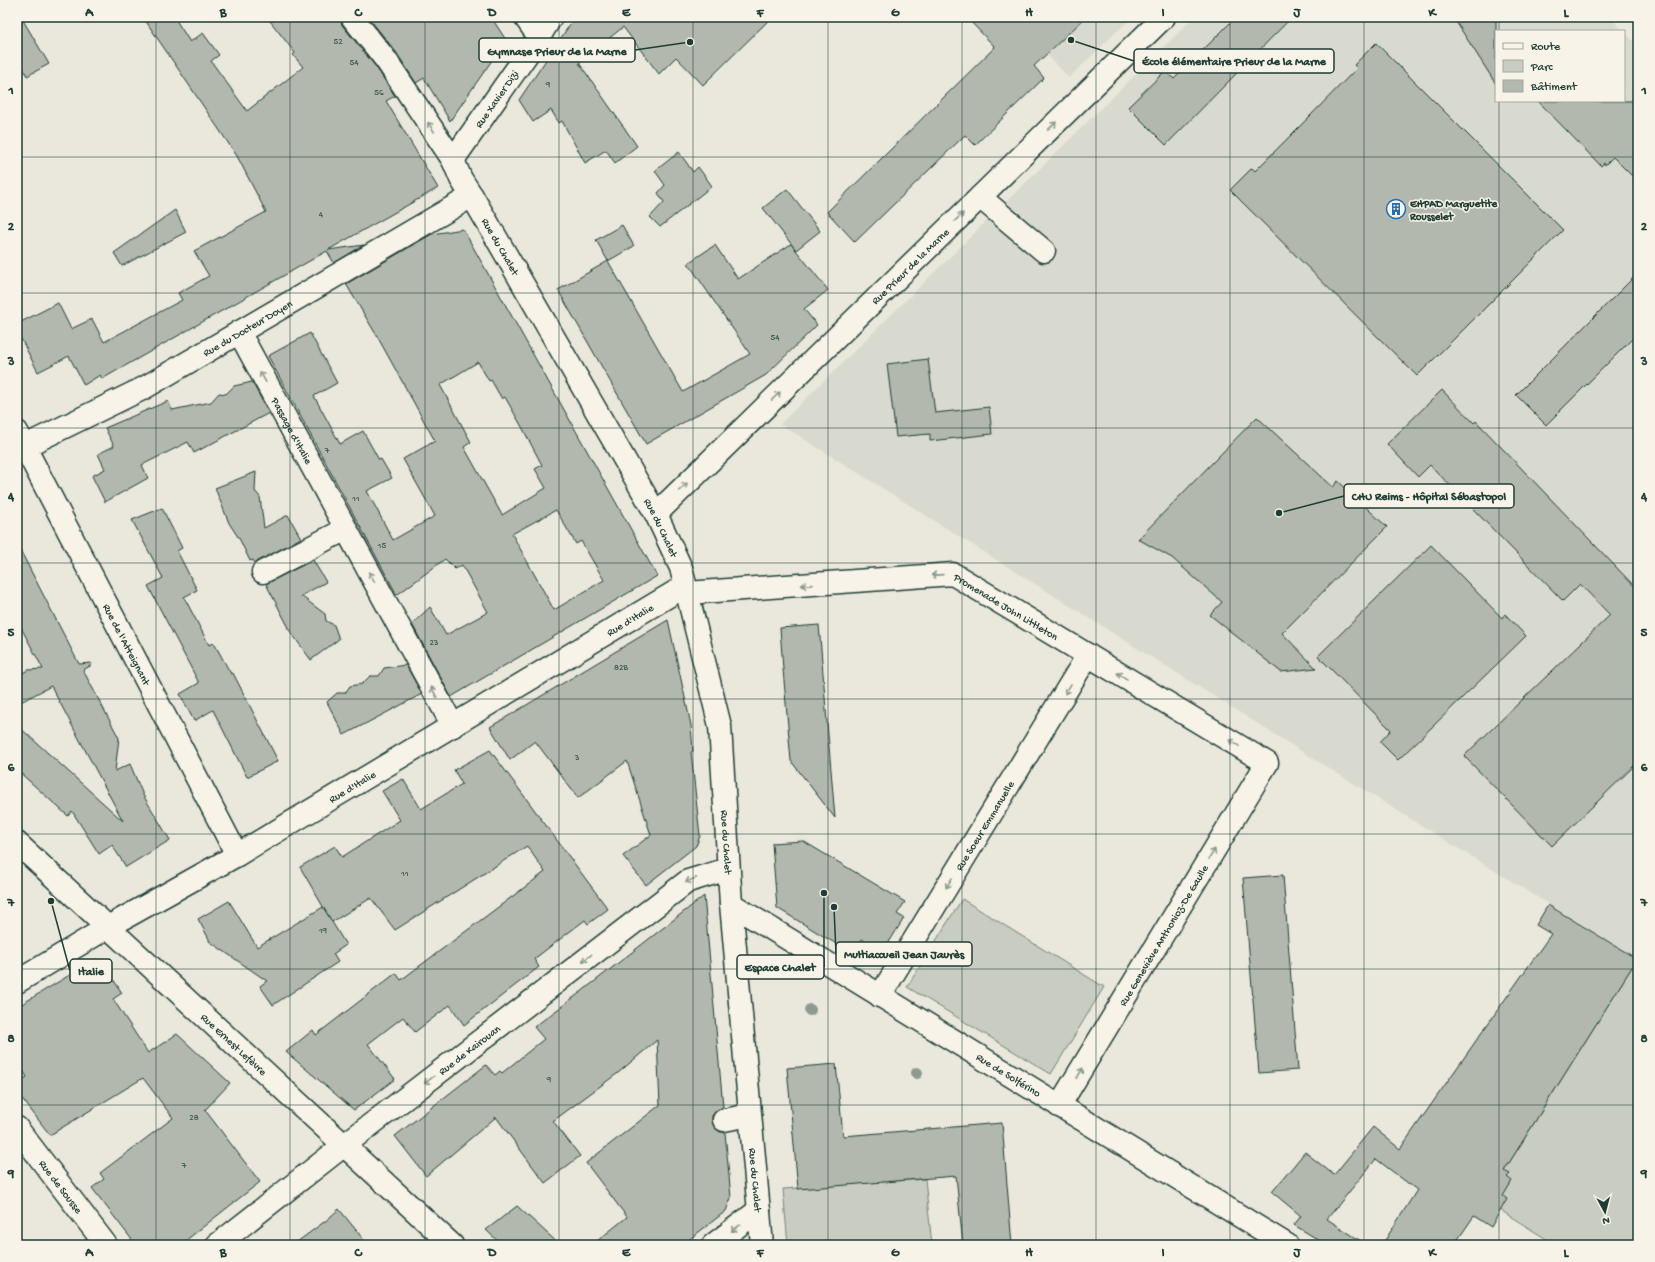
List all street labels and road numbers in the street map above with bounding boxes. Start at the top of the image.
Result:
street label: Rue Xavier Dizi [473,69,522,131]
street label: Rue du Chalet [478,216,521,279]
street label: Rue Prieur de la Marne [870,226,953,308]
street label: Rue du Docteur Doyen [202,298,296,360]
street label: Passage d'Italie [267,395,314,467]
street label: Rue du Chalet [640,497,680,561]
street label: Promenade John Littleton [950,571,1060,644]
street label: Rue de l'Atteignant [99,602,152,689]
street label: Rue d'Italie [605,602,656,640]
street label: Rue d'Italie [327,769,379,806]
street label: Rue Soeur Emmanuelle [954,779,1018,873]
street label: Rue du Chalet [717,810,733,876]
street label: Rue Geneviève Anthonioz-De Gaulle [1118,863,1212,1009]
street label: Rue Ernest Lefèvre [198,1012,269,1079]
street label: Rue de Kairouan [437,1023,504,1078]
street label: Rue de Solférino [973,1052,1043,1101]
street label: Rue du Chalet [745,1148,763,1214]
street label: Rue de Sousse [36,1158,84,1217]

